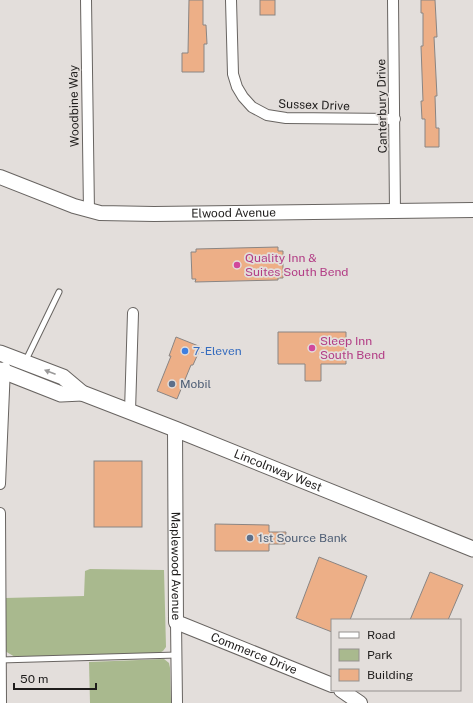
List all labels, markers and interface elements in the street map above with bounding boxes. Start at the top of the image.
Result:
street label: Canterbury Drive [374,58,390,153]
street label: Woodbine Way [66,64,82,147]
street label: Sussex Drive [278,97,350,113]
street label: Elwood Avenue [191,205,276,221]
place label: Quality Inn & Suites South Bend [245,251,349,279]
marker: Quality Inn & Suites South Bend [232,260,242,270]
place label: Sleep Inn South Bend [320,334,385,362]
marker: Sleep Inn South Bend [307,343,317,353]
place label: 7-Eleven [193,344,242,358]
marker: 7-Eleven [180,346,190,356]
one-way arrow [44,369,56,375]
place label: Mobil [180,377,212,391]
marker: Mobil [167,379,177,389]
street label: Lincolnway West [232,447,324,495]
street label: Maplewood Avenue [168,512,183,621]
place label: 1st Source Bank [258,531,348,545]
marker: 1st Source Bank [245,533,255,543]
legend [331,619,461,691]
text: Road [367,628,395,642]
street label: Commerce Drive [209,630,299,677]
text: Park [367,648,393,662]
scale bar [14,665,96,691]
text: Building [367,668,413,682]
text: 50 m [20,672,48,686]

